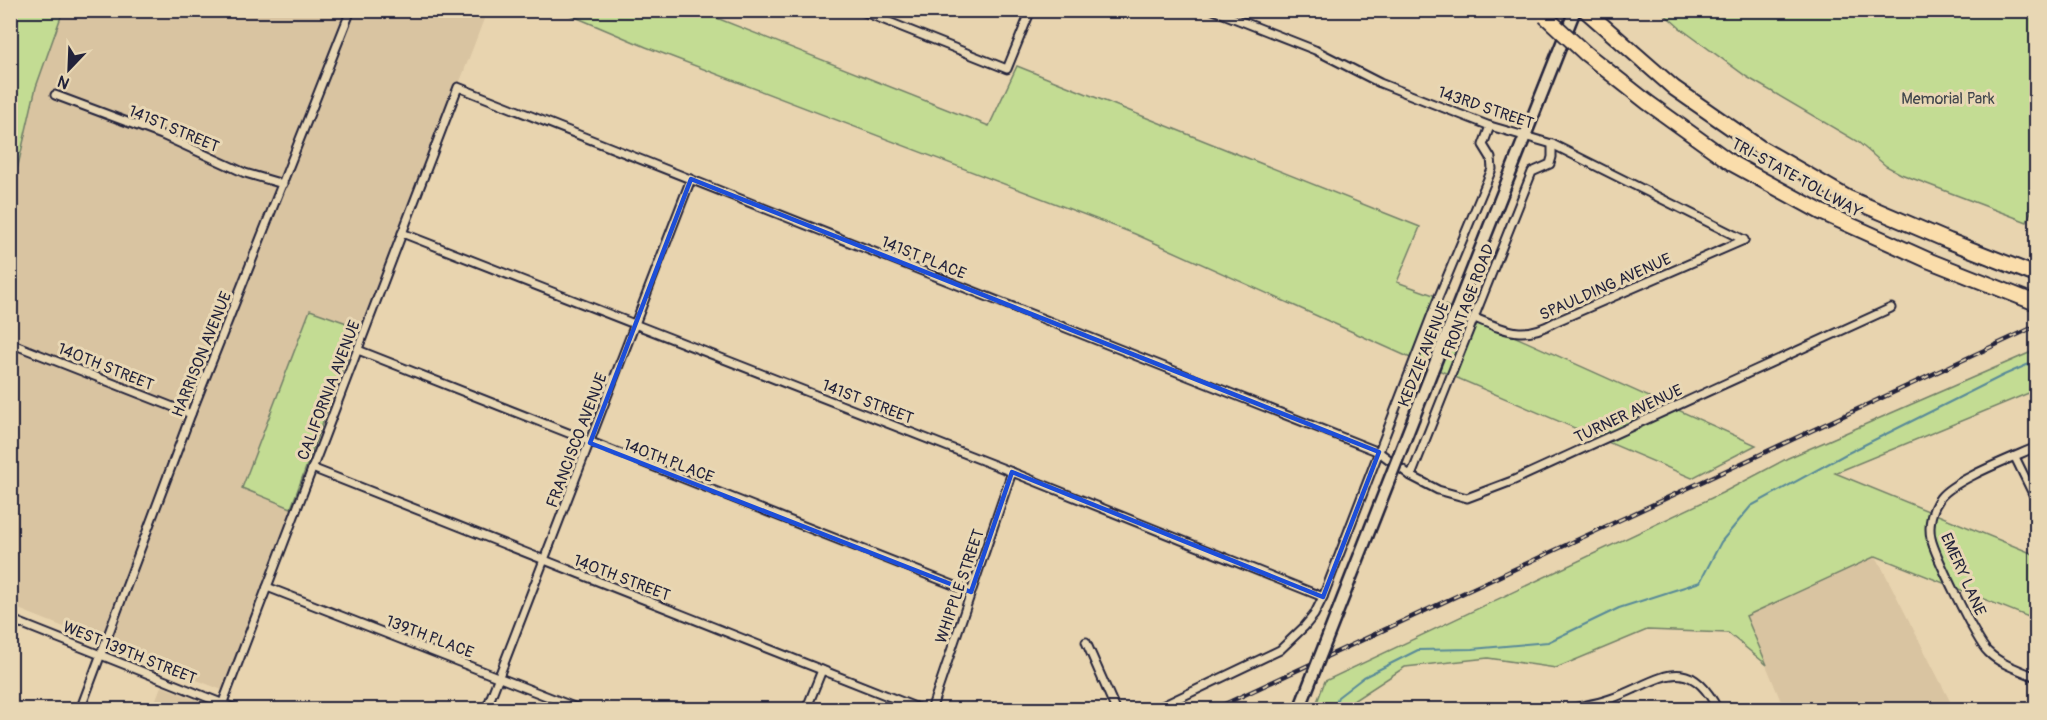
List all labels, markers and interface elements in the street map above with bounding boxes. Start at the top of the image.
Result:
north arrow [39,39,99,99]
text: N [54,70,72,93]
street label: 143RD STREET [1435,82,1536,134]
park label: Memorial Park [1901,89,1995,109]
street label: 141ST STREET [125,101,222,157]
street label: TRI-STATE TOLLWAY [1728,134,1865,222]
street label: 141ST PLACE [878,232,969,284]
street label: FRONTAGE ROAD [1437,241,1499,361]
street label: SPAULDING AVENUE [1536,249,1674,325]
street label: HARRISON AVENUE [168,289,236,420]
street label: KEDZIE AVENUE [1394,299,1454,410]
street label: CALIFORNIA AVENUE [293,318,365,463]
street label: 140TH STREET [55,339,157,395]
street label: FRANCISCO AVENUE [542,370,612,511]
street label: 141ST STREET [819,375,916,429]
street label: TURNER AVENUE [1571,380,1686,448]
street label: 140TH PLACE [621,435,717,487]
street label: WHIPPLE STREET [931,526,989,646]
street label: EMERY LANE [1936,530,1990,619]
street label: 140TH STREET [570,550,673,606]
street label: 139TH PLACE [383,611,476,663]
street label: WEST 139TH STREET [60,617,200,689]

